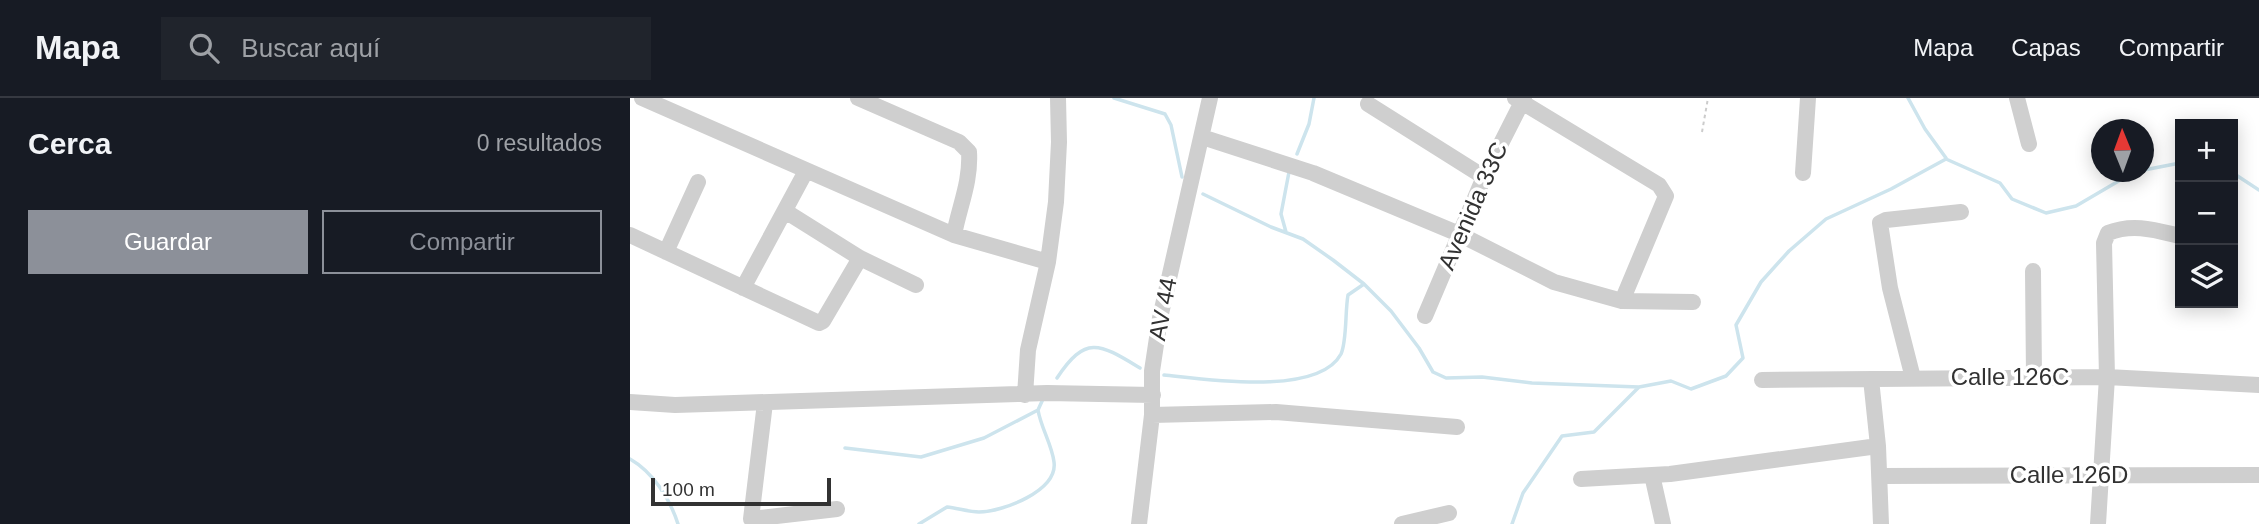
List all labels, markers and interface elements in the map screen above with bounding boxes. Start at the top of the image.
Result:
search box [161,17,651,80]
text: Mapa [35,29,119,66]
icon: search [185,29,223,67]
text: Buscar aquí [241,33,380,63]
text: Mapa [1913,34,1973,61]
text: Capas [2011,34,2081,61]
text: Compartir [2119,34,2224,61]
north arrow [2091,119,2154,182]
map controls [2175,119,2238,308]
button: + [2175,119,2238,182]
text: Cerca [28,127,111,160]
text: 0 resultados [477,130,602,156]
street label: Avenida 33C [1432,138,1513,274]
button: − [2175,182,2238,245]
button: Guardar [28,210,308,274]
button: Compartir [322,210,602,274]
button: layers [2175,245,2238,308]
street label: AV 44 [1143,275,1182,343]
street label: Calle 126C [1951,363,2069,390]
street label: Calle 126D [2010,461,2128,488]
scale bar [651,475,831,507]
text: 100 m [662,479,715,500]

